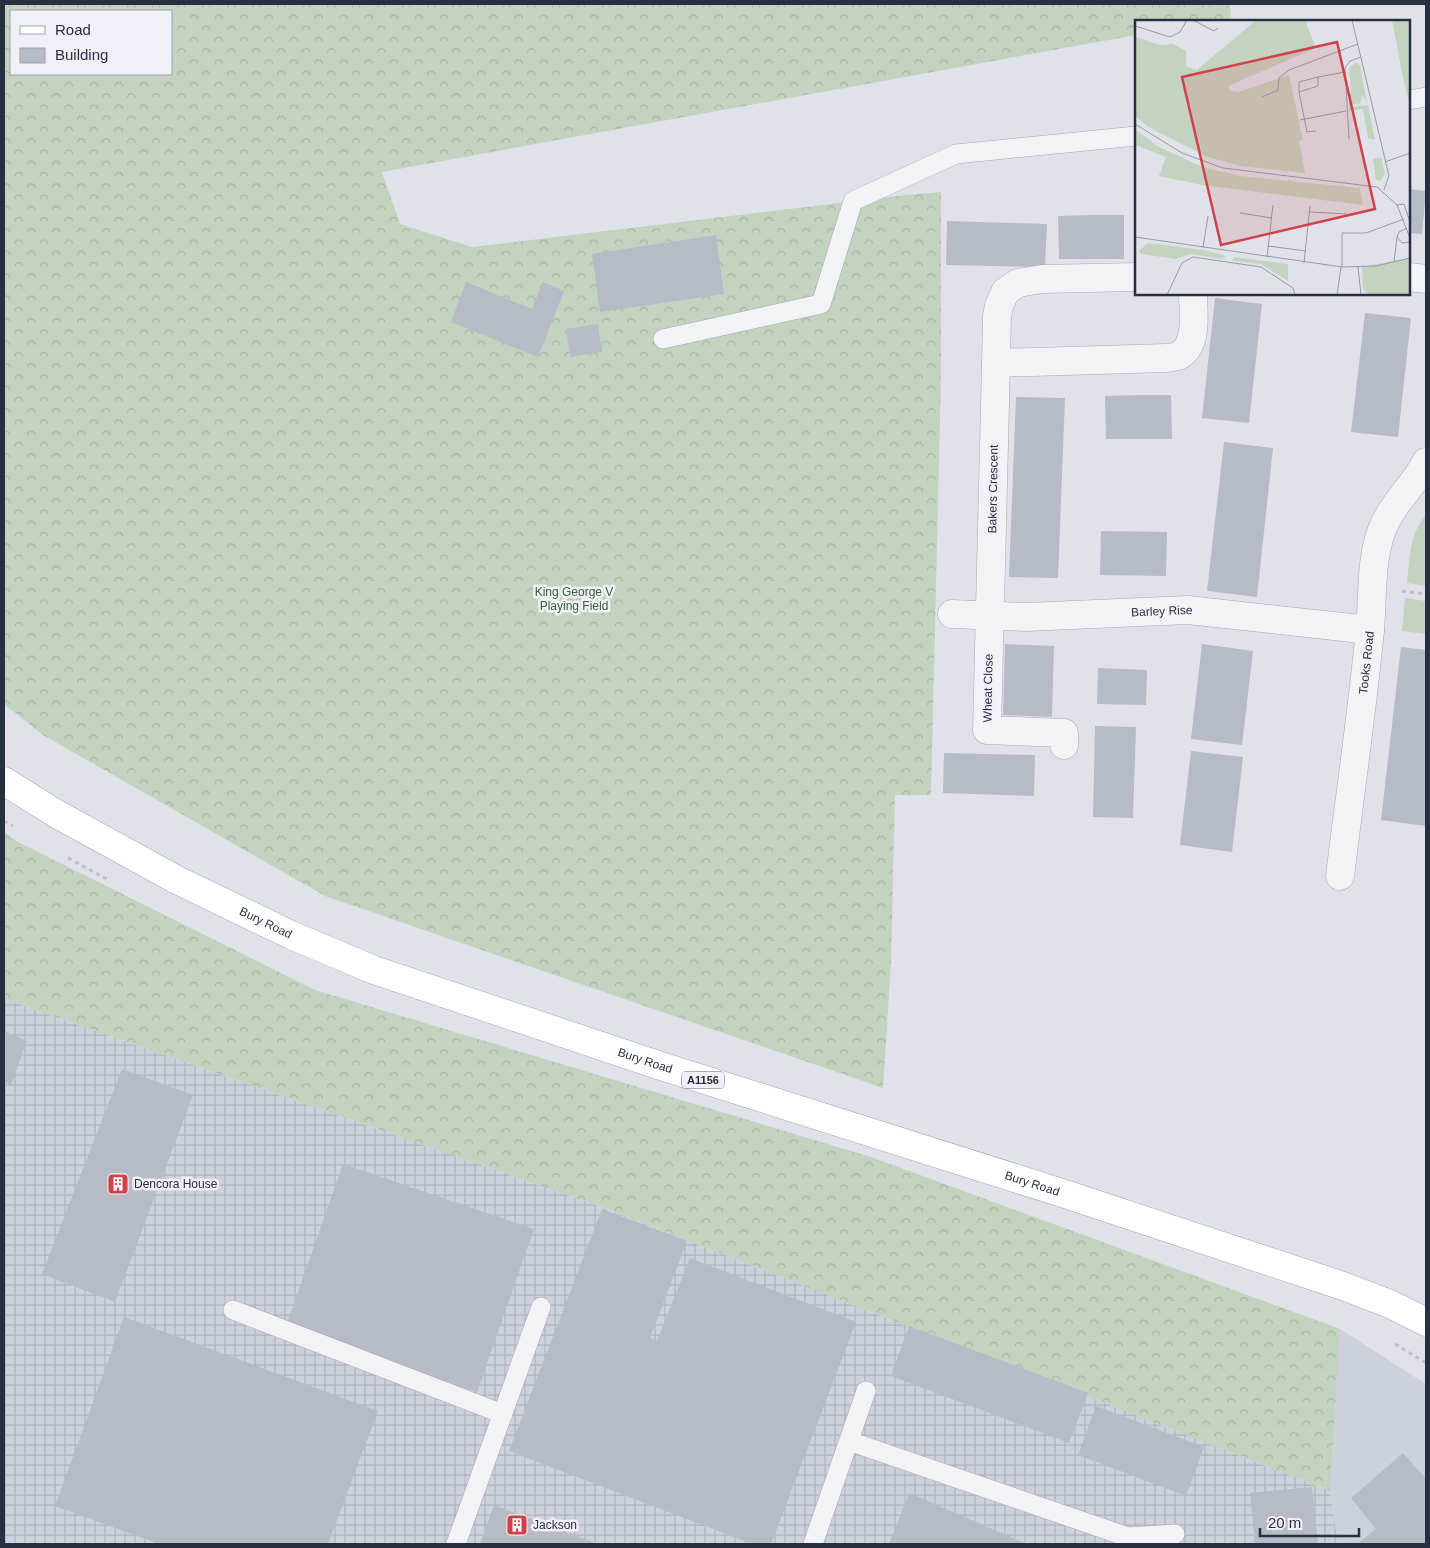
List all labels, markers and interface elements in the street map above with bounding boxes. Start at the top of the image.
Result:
legend [10,10,172,75]
inset map [1135,20,1410,295]
text: Road [55,21,91,38]
text: Building [55,46,108,63]
street label: Bakers Crescent [985,444,1001,533]
park label: King George V Playing Field [535,585,613,613]
street label: Barley Rise [1131,603,1194,619]
street label: Tooks Road [1356,630,1377,695]
street label: Wheat Close [980,653,996,722]
street label: Bury Road [237,904,294,941]
street label: Bury Road [616,1045,674,1076]
road number: A1156 [682,1072,724,1088]
street label: Bury Road [1003,1168,1061,1199]
building icon: Dencora House [106,1172,130,1196]
place label: Dencora House [134,1177,218,1191]
scale bar [1260,1506,1359,1538]
building icon: Jackson [505,1513,529,1537]
text: 20 m [1268,1514,1301,1531]
place label: Jackson [533,1518,577,1532]

